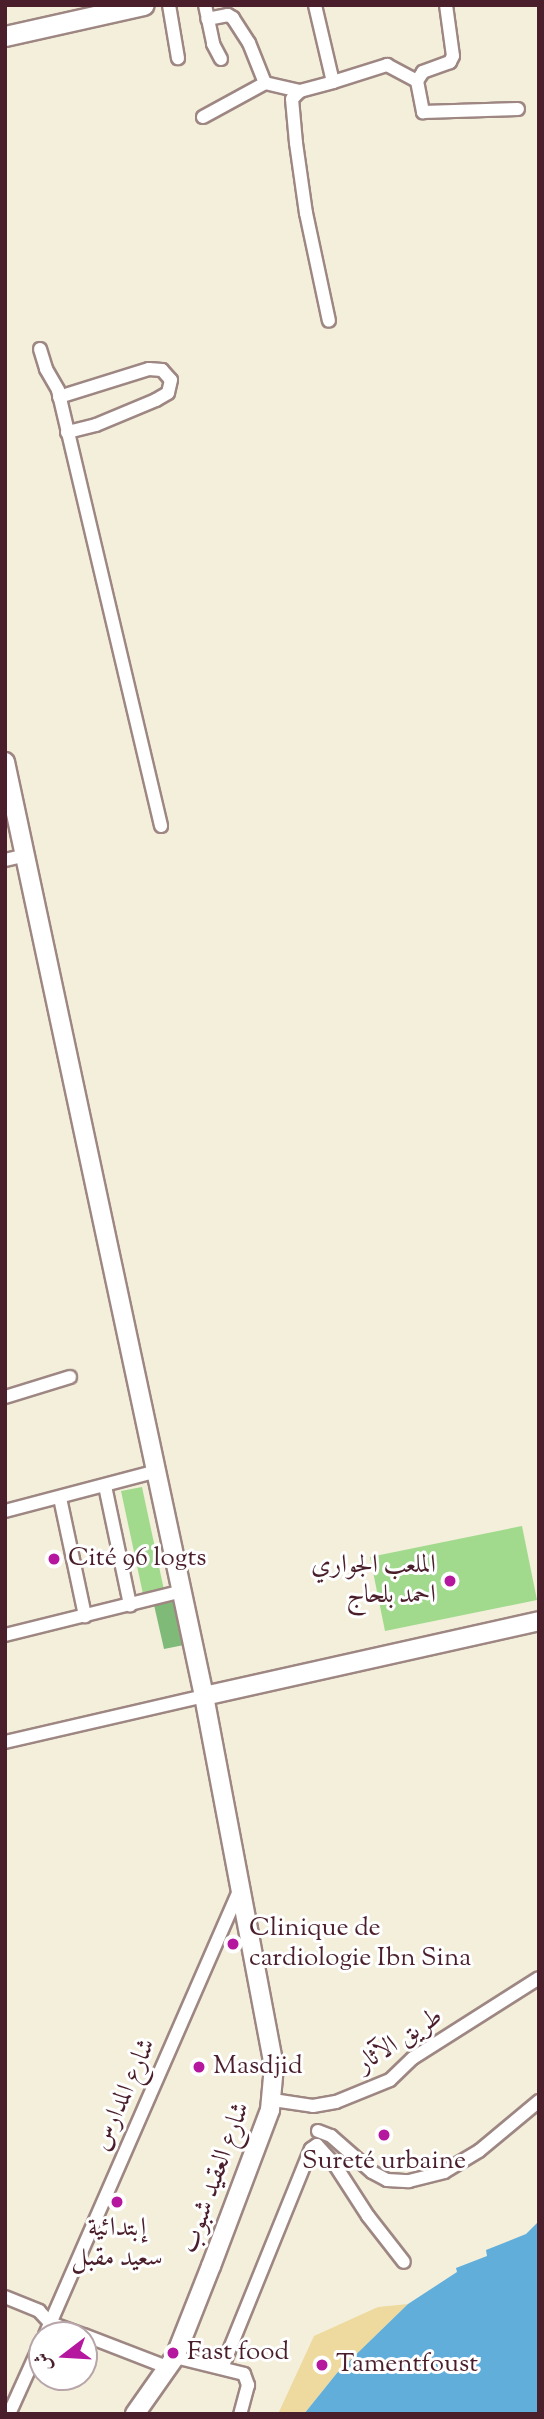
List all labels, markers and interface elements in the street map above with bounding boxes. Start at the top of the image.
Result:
place label: Cité 96 logts [68,1543,207,1575]
place label: الملعب الجواري احمد بلحاج [311,1550,436,1612]
marker: Cité 96 logts [46,1551,62,1567]
marker: الملعب الجواري احمد بلحاج [442,1573,458,1589]
place label: Clinique de cardiologie Ibn Sina [249,1913,471,1974]
marker: Clinique de cardiologie Ibn Sina [223,1934,243,1954]
street label: طريق الآثار [351,2002,449,2080]
street label: شارع المدارس [86,2034,164,2156]
place label: Masdjid [213,2051,303,2083]
marker: Masdjid [191,2059,207,2075]
street label: شارع العقيد شبوب [174,2098,258,2258]
marker: Sureté urbaine [376,2127,392,2143]
place label: Sureté urbaine [302,2146,466,2178]
marker: إبتدائية سعيد مقبل [109,2194,125,2210]
place label: إبتدائية سعيد مقبل [71,2213,163,2274]
north arrow [28,2321,98,2391]
place label: Fast food [187,2337,289,2369]
marker: Fast food [165,2345,181,2361]
text: ش [29,2349,60,2375]
place label: Tamentfoust [336,2349,478,2381]
marker: Tamentfoust [314,2357,330,2373]

